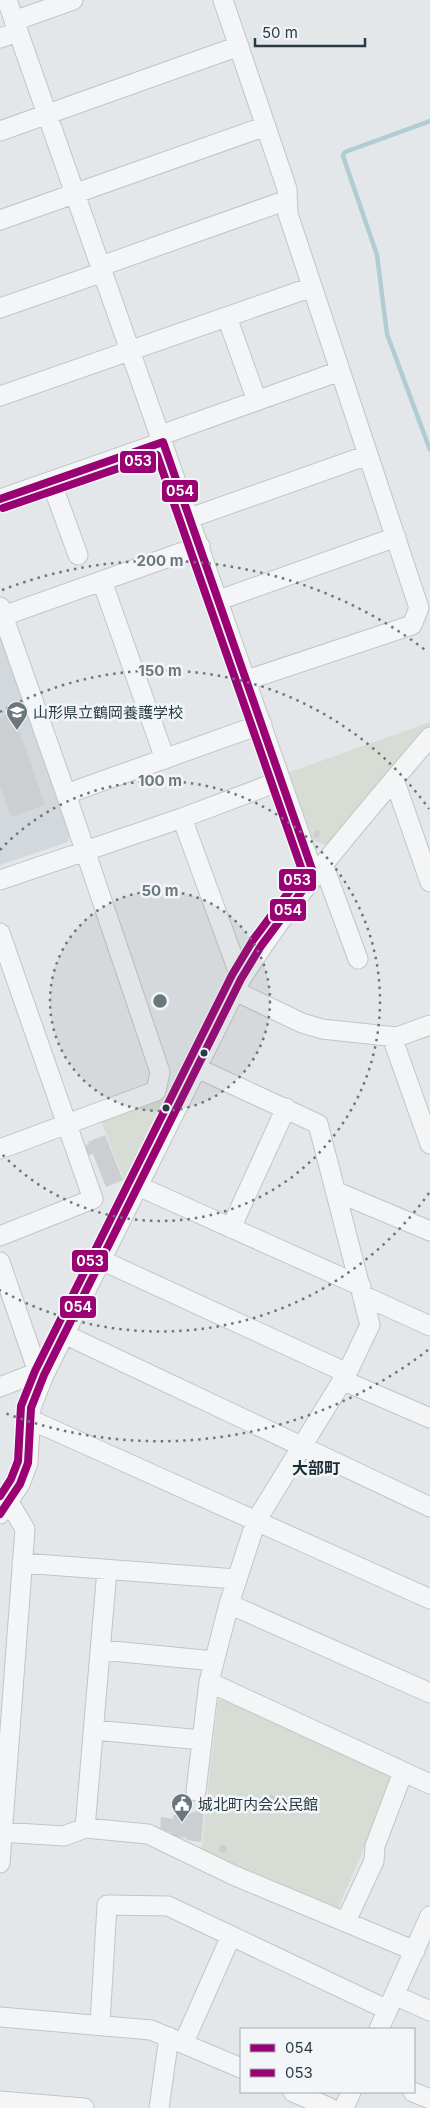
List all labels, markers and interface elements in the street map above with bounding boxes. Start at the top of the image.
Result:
scale bar [255,15,365,47]
text: 50 m [262,23,298,42]
line badge: 053 [119,450,157,474]
text: 053 [124,452,152,469]
line badge: 054 [161,479,199,503]
text: 054 [166,482,194,499]
text: 200 m [137,551,183,570]
text: 150 m [138,661,182,680]
school or university icon: 山形県立鶴岡養護学校 [5,700,29,731]
place label: 山形県立鶴岡養護学校 [33,703,183,722]
text: 100 m [138,771,182,790]
line badge: 053 [278,868,317,892]
text: 053 [283,871,311,888]
text: 50 m [142,881,178,900]
line badge: 054 [269,898,307,922]
text: 054 [274,901,302,918]
centre of rings [151,992,169,1010]
unlabelled marker [199,1048,209,1058]
unlabelled marker [161,1103,171,1113]
line badge: 053 [71,1249,109,1273]
text: 053 [76,1252,104,1269]
line badge: 054 [59,1295,97,1319]
text: 054 [64,1298,92,1315]
district label: 大部町 [292,1458,340,1478]
public building icon: 城北町内会公民館 [170,1792,194,1823]
place label: 城北町内会公民館 [198,1795,318,1814]
legend [240,2028,415,2093]
text: 054 [285,2038,313,2057]
text: 053 [285,2063,313,2082]

